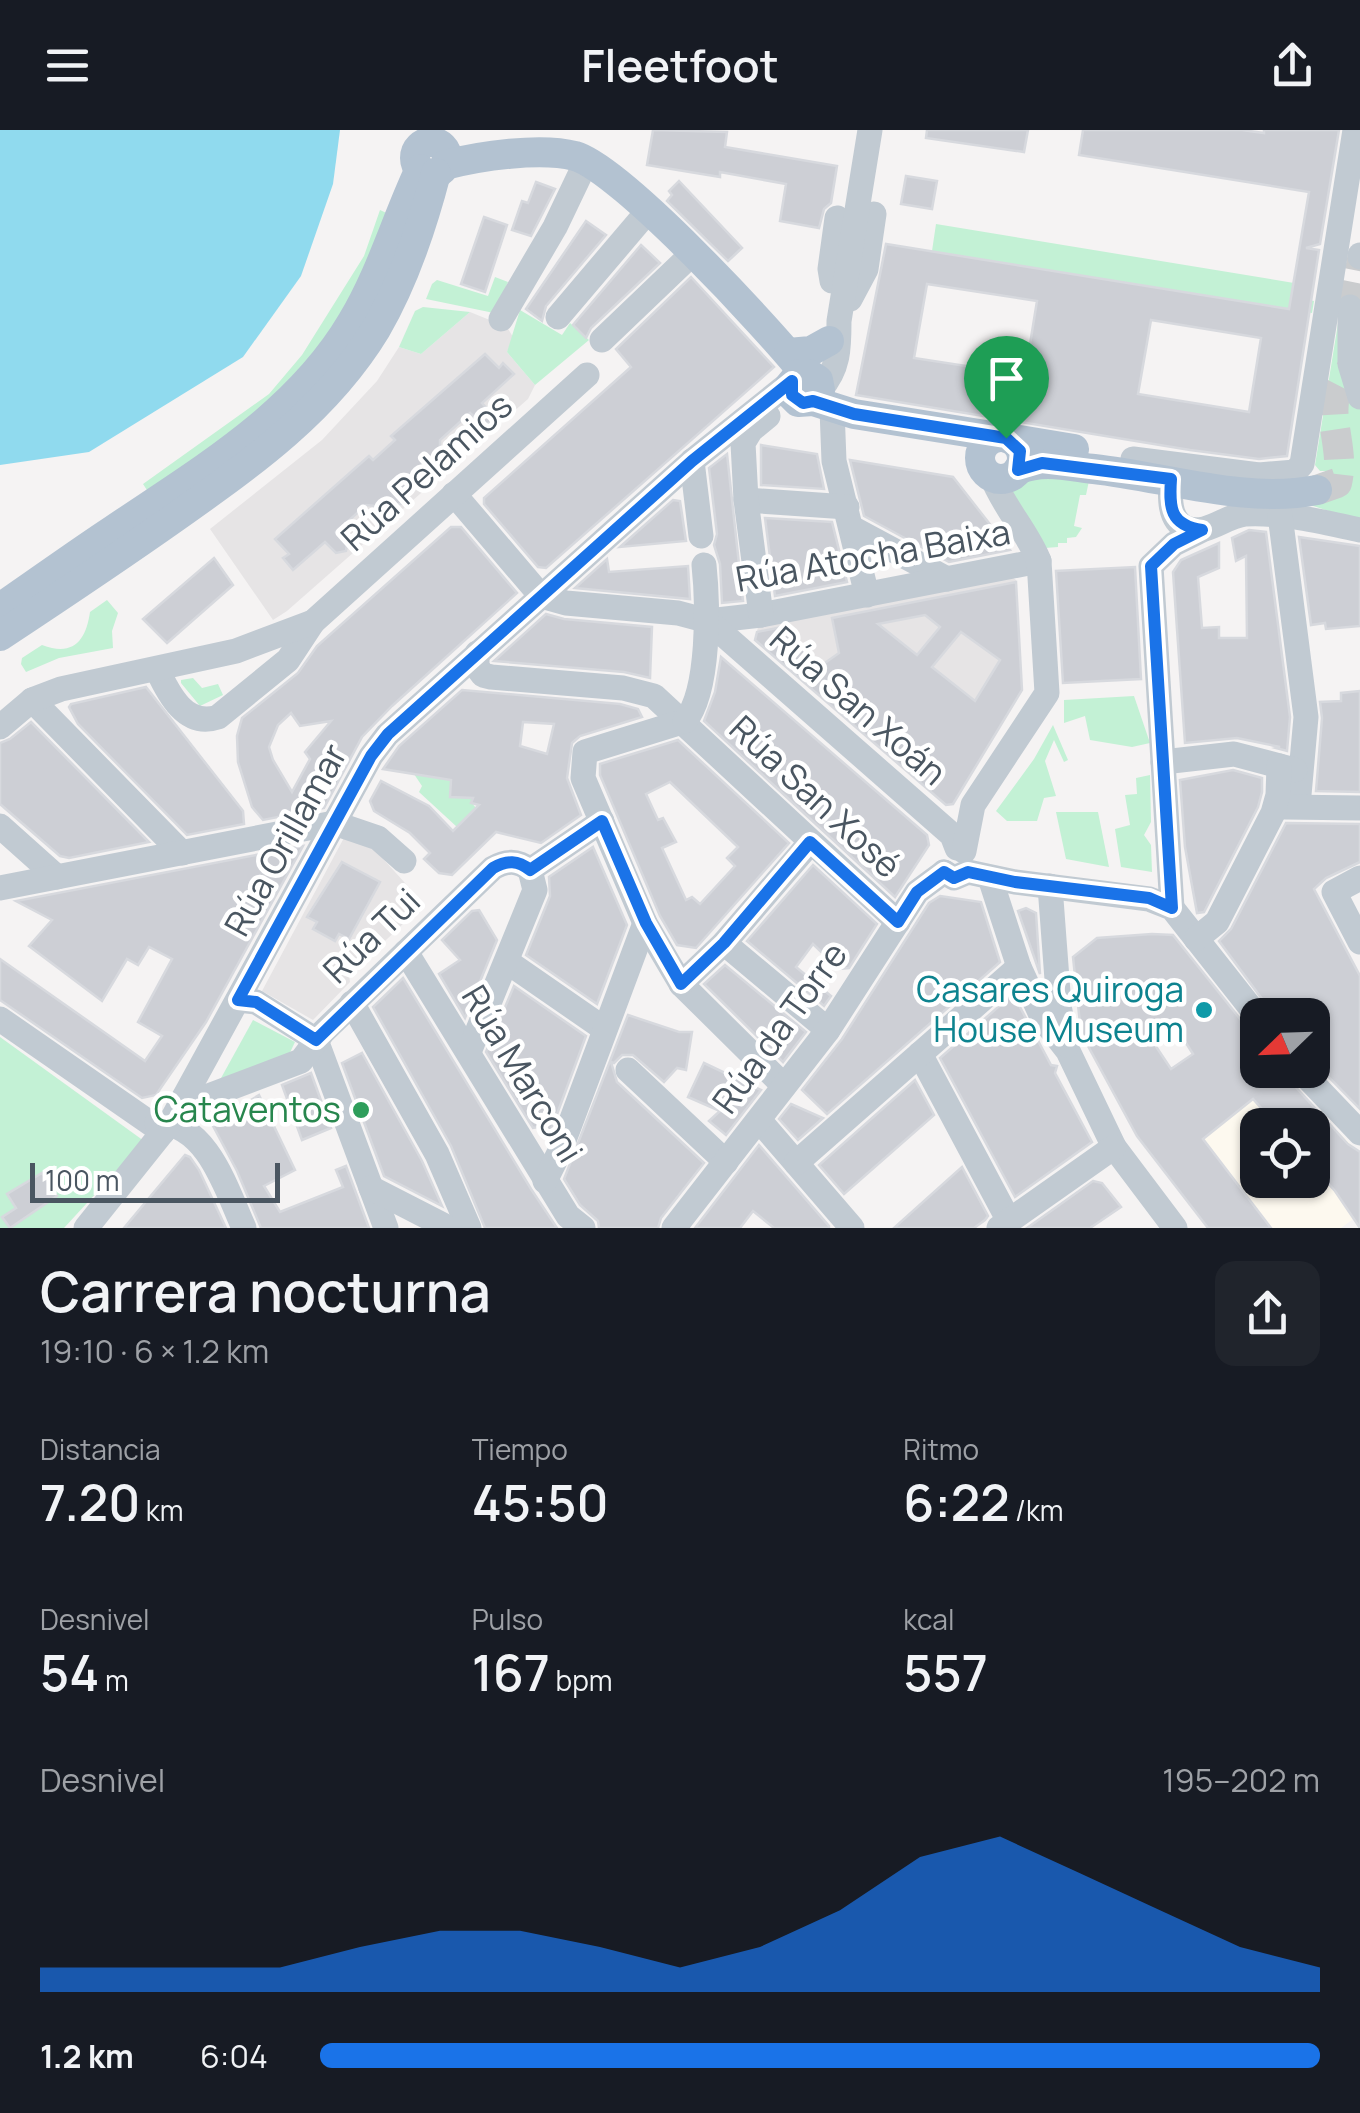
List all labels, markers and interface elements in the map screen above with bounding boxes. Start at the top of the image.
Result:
text: Fleetfoot [581,34,779,96]
icon: menu [40,38,95,93]
icon: share [1265,38,1320,93]
pin [964,336,1049,439]
icon: arrive [979,351,1034,406]
street label: Rúa Pelamios [330,381,522,561]
street label: Rúa Atocha Baixa [732,507,1014,603]
street label: Rúa San Xoán [760,615,957,795]
street label: Rúa San Xosé [720,704,912,888]
street label: Rúa Orillamar [213,735,358,944]
street label: Rúa Tui [312,877,430,993]
street label: Rúa da Torre [701,932,858,1123]
place label: Casares Quiroga House Museum [916,965,1184,1053]
street label: Rúa Marconi [451,976,595,1171]
north arrow [1240,998,1330,1088]
map controls [1240,998,1330,1198]
marker: Casares Quiroga House Museum [1193,999,1215,1021]
place label: Cataventos [154,1085,341,1133]
marker: Cataventos [350,1099,372,1121]
button: locate [1240,1108,1330,1198]
scale bar [30,1158,280,1202]
text: 100 m [45,1161,119,1199]
text: Carrera nocturna [40,1253,491,1329]
button: share [1215,1261,1320,1366]
text: 19:10 · 6 × 1.2 km [40,1329,269,1373]
text: Distancia [40,1430,161,1468]
text: Tiempo [472,1430,568,1468]
text: Ritmo [903,1430,979,1468]
text: 7.20 [40,1468,140,1536]
text: 45:50 [472,1468,609,1536]
text: 6:22 [903,1468,1010,1536]
text: km [140,1491,184,1529]
text: /km [1010,1491,1064,1529]
text: Desnivel [40,1600,150,1638]
text: Pulso [472,1600,543,1638]
text: kcal [903,1600,954,1638]
text: 54 [40,1638,99,1706]
text: 167 [472,1638,550,1706]
text: 557 [903,1638,988,1706]
text: m [99,1661,129,1699]
text: bpm [550,1661,612,1699]
text: Desnivel [40,1758,165,1802]
text: 195–202 m [1162,1758,1320,1802]
text: 1.2 km [40,2034,134,2078]
text: 6:04 [200,2034,268,2078]

